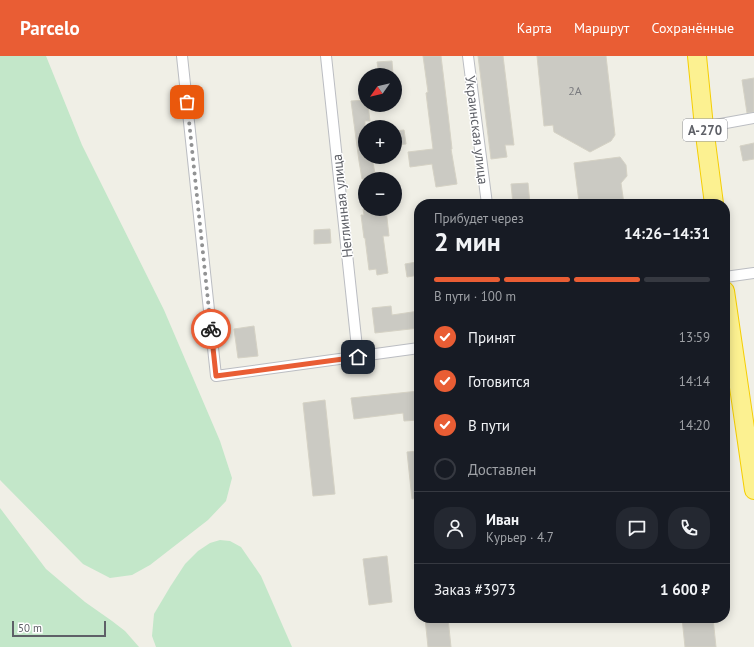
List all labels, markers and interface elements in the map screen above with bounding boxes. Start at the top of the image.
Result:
text: Parcelo [20,16,80,40]
text: Карта [517,19,552,37]
text: Маршрут [574,19,629,37]
text: Сохранённые [651,19,734,37]
north arrow [358,68,402,112]
map controls [358,68,402,216]
street label: Украинская улица [461,75,493,185]
house number: 2А [568,83,582,98]
pin [170,85,204,119]
icon: bag [176,91,198,113]
road number: А-270 [683,119,727,141]
button: + [358,120,402,164]
street label: Неглинная улица [328,153,356,259]
button: − [358,172,402,216]
text: Прибудет через [434,210,524,227]
text: 14:26–14:31 [624,224,710,243]
text: 2 мин [434,225,501,258]
text: В пути · 100 m [434,288,516,305]
courier [191,309,231,349]
icon: bike [200,318,222,340]
icon: check [434,326,456,348]
text: Принят [468,328,515,347]
text: 13:59 [679,329,710,346]
pin [341,340,375,374]
icon: home [347,346,369,368]
icon: check [434,370,456,392]
text: Готовится [468,372,530,391]
text: 14:14 [679,373,710,390]
icon: check [434,414,456,436]
text: В пути [468,416,510,435]
text: 14:20 [679,417,710,434]
text: Доставлен [468,460,536,479]
button: person [434,507,476,549]
button: chat [616,507,658,549]
button: phone [668,507,710,549]
text: Иван [486,510,519,529]
text: Курьер · 4.7 [486,529,554,546]
text: Заказ #3973 [434,580,516,599]
text: 1 600 ₽ [660,580,710,599]
scale bar [12,619,106,638]
text: 50 m [18,621,42,635]

